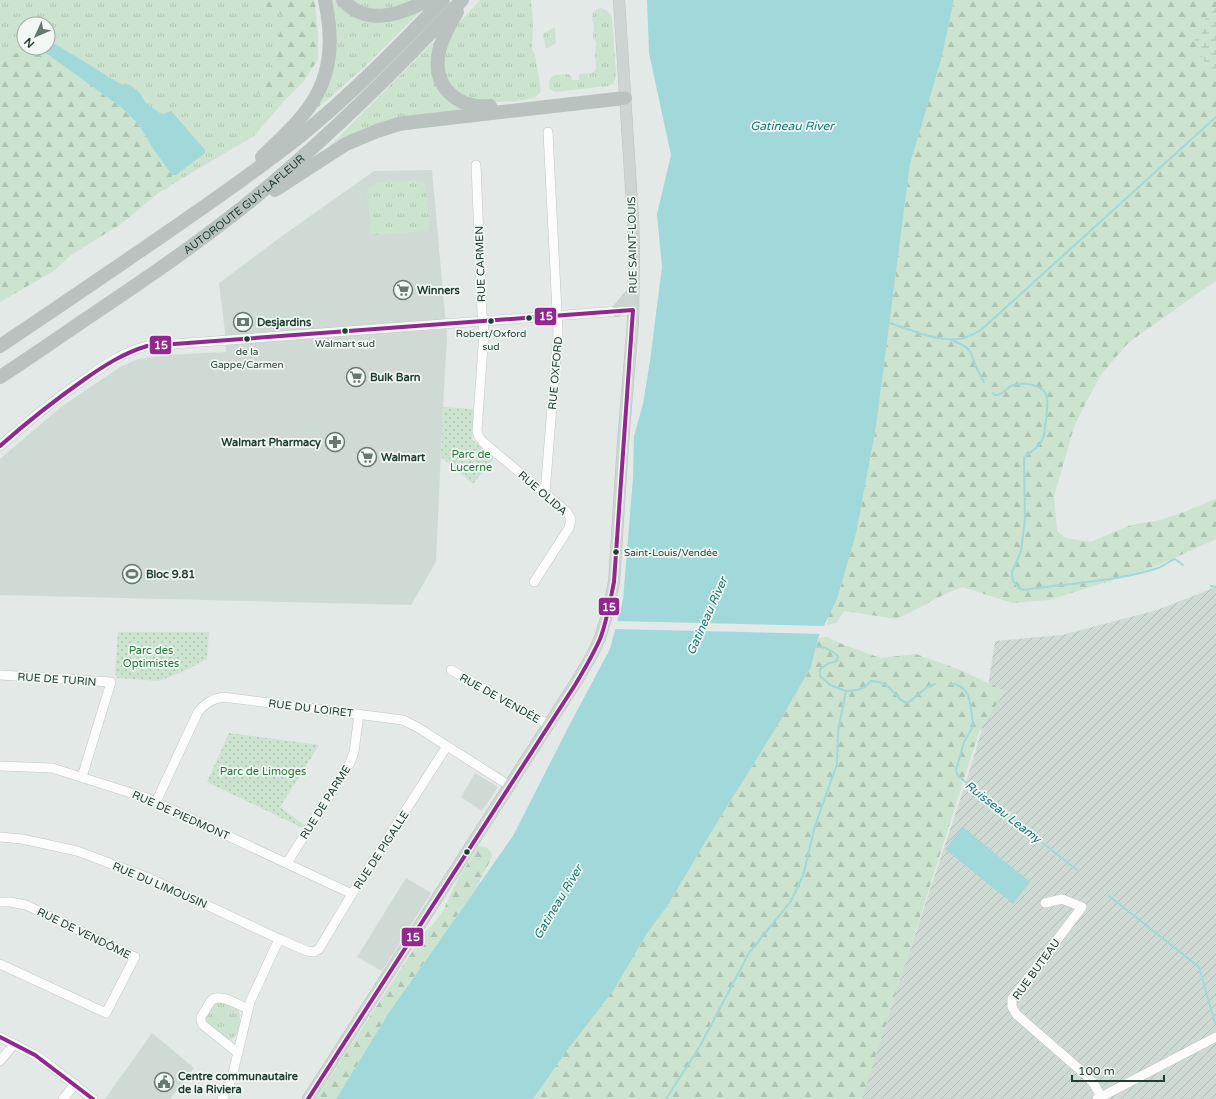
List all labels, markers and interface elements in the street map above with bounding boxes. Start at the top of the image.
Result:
north arrow [16,16,56,56]
text: N [22,35,37,50]
water label: Gatineau River [750,119,835,133]
street label: AUTOROUTE GUY-LAFLEUR [181,152,308,257]
street label: RUE SAINT-LOUIS [625,196,640,294]
street label: RUE CARMEN [473,226,488,302]
supermarket icon: Winners [392,279,414,301]
place label: Winners [417,284,461,297]
line badge: 15 [534,307,557,326]
text: 15 [539,310,553,323]
bank icon: Desjardins [232,311,254,333]
unlabelled marker [524,313,534,323]
place label: Desjardins [257,316,312,330]
marker: Robert/Oxford sud [486,316,496,326]
marker: Walmart sud [340,326,350,336]
place label: Robert/Oxford sud [456,328,526,353]
marker: de la Gappe/Carmen [242,334,252,344]
line badge: 15 [149,335,172,355]
street label: RUE OXFORD [546,336,565,410]
place label: Walmart sud [315,338,375,350]
text: 15 [154,339,168,352]
place label: de la Gappe/Carmen [210,346,284,371]
supermarket icon: Bulk Barn [345,366,367,388]
place label: Bulk Barn [370,371,421,384]
pharmacy icon: Walmart Pharmacy [324,431,346,453]
place label: Walmart Pharmacy [221,436,321,450]
supermarket icon: Walmart [356,446,378,468]
park label: Parc de Lucerne [450,448,492,474]
place label: Walmart [381,451,426,464]
street label: RUE OLIDA [515,469,570,518]
marker: Saint-Louis/Vendée [611,547,621,557]
place label: Saint-Louis/Vendée [624,547,718,559]
sports icon: Bloc 9.81 [121,563,143,585]
place label: Bloc 9.81 [146,568,195,581]
water label: Gatineau River [684,574,731,657]
line badge: 15 [598,597,620,616]
text: 15 [602,601,616,614]
park label: Parc des Optimistes [123,644,179,670]
street label: RUE DE TURIN [17,670,97,689]
street label: RUE DE VENDÉE [457,670,543,726]
street label: RUE DU LOIRET [268,697,354,720]
street label: RUE DE PARME [297,763,353,842]
park label: Parc de Limoges [220,765,306,778]
water label: Ruisseau Leamy [962,778,1045,847]
street label: RUE DE PIEDMONT [130,788,232,843]
street label: RUE DE PIGALLE [351,809,412,892]
unlabelled marker [462,847,472,857]
street label: RUE DU LIMOUSIN [110,860,209,911]
water label: Gatineau River [530,861,586,941]
street label: RUE DE VENDÔME [35,905,133,962]
line badge: 15 [401,927,424,947]
text: 15 [406,931,420,944]
street label: RUE BUTEAU [1010,936,1063,1002]
scale bar [1072,1057,1164,1083]
text: 100 m [1078,1064,1115,1078]
place label: Centre communautaire de la Riviera [178,1070,299,1096]
public building icon: Centre communautaire de la Riviera [153,1071,175,1093]

